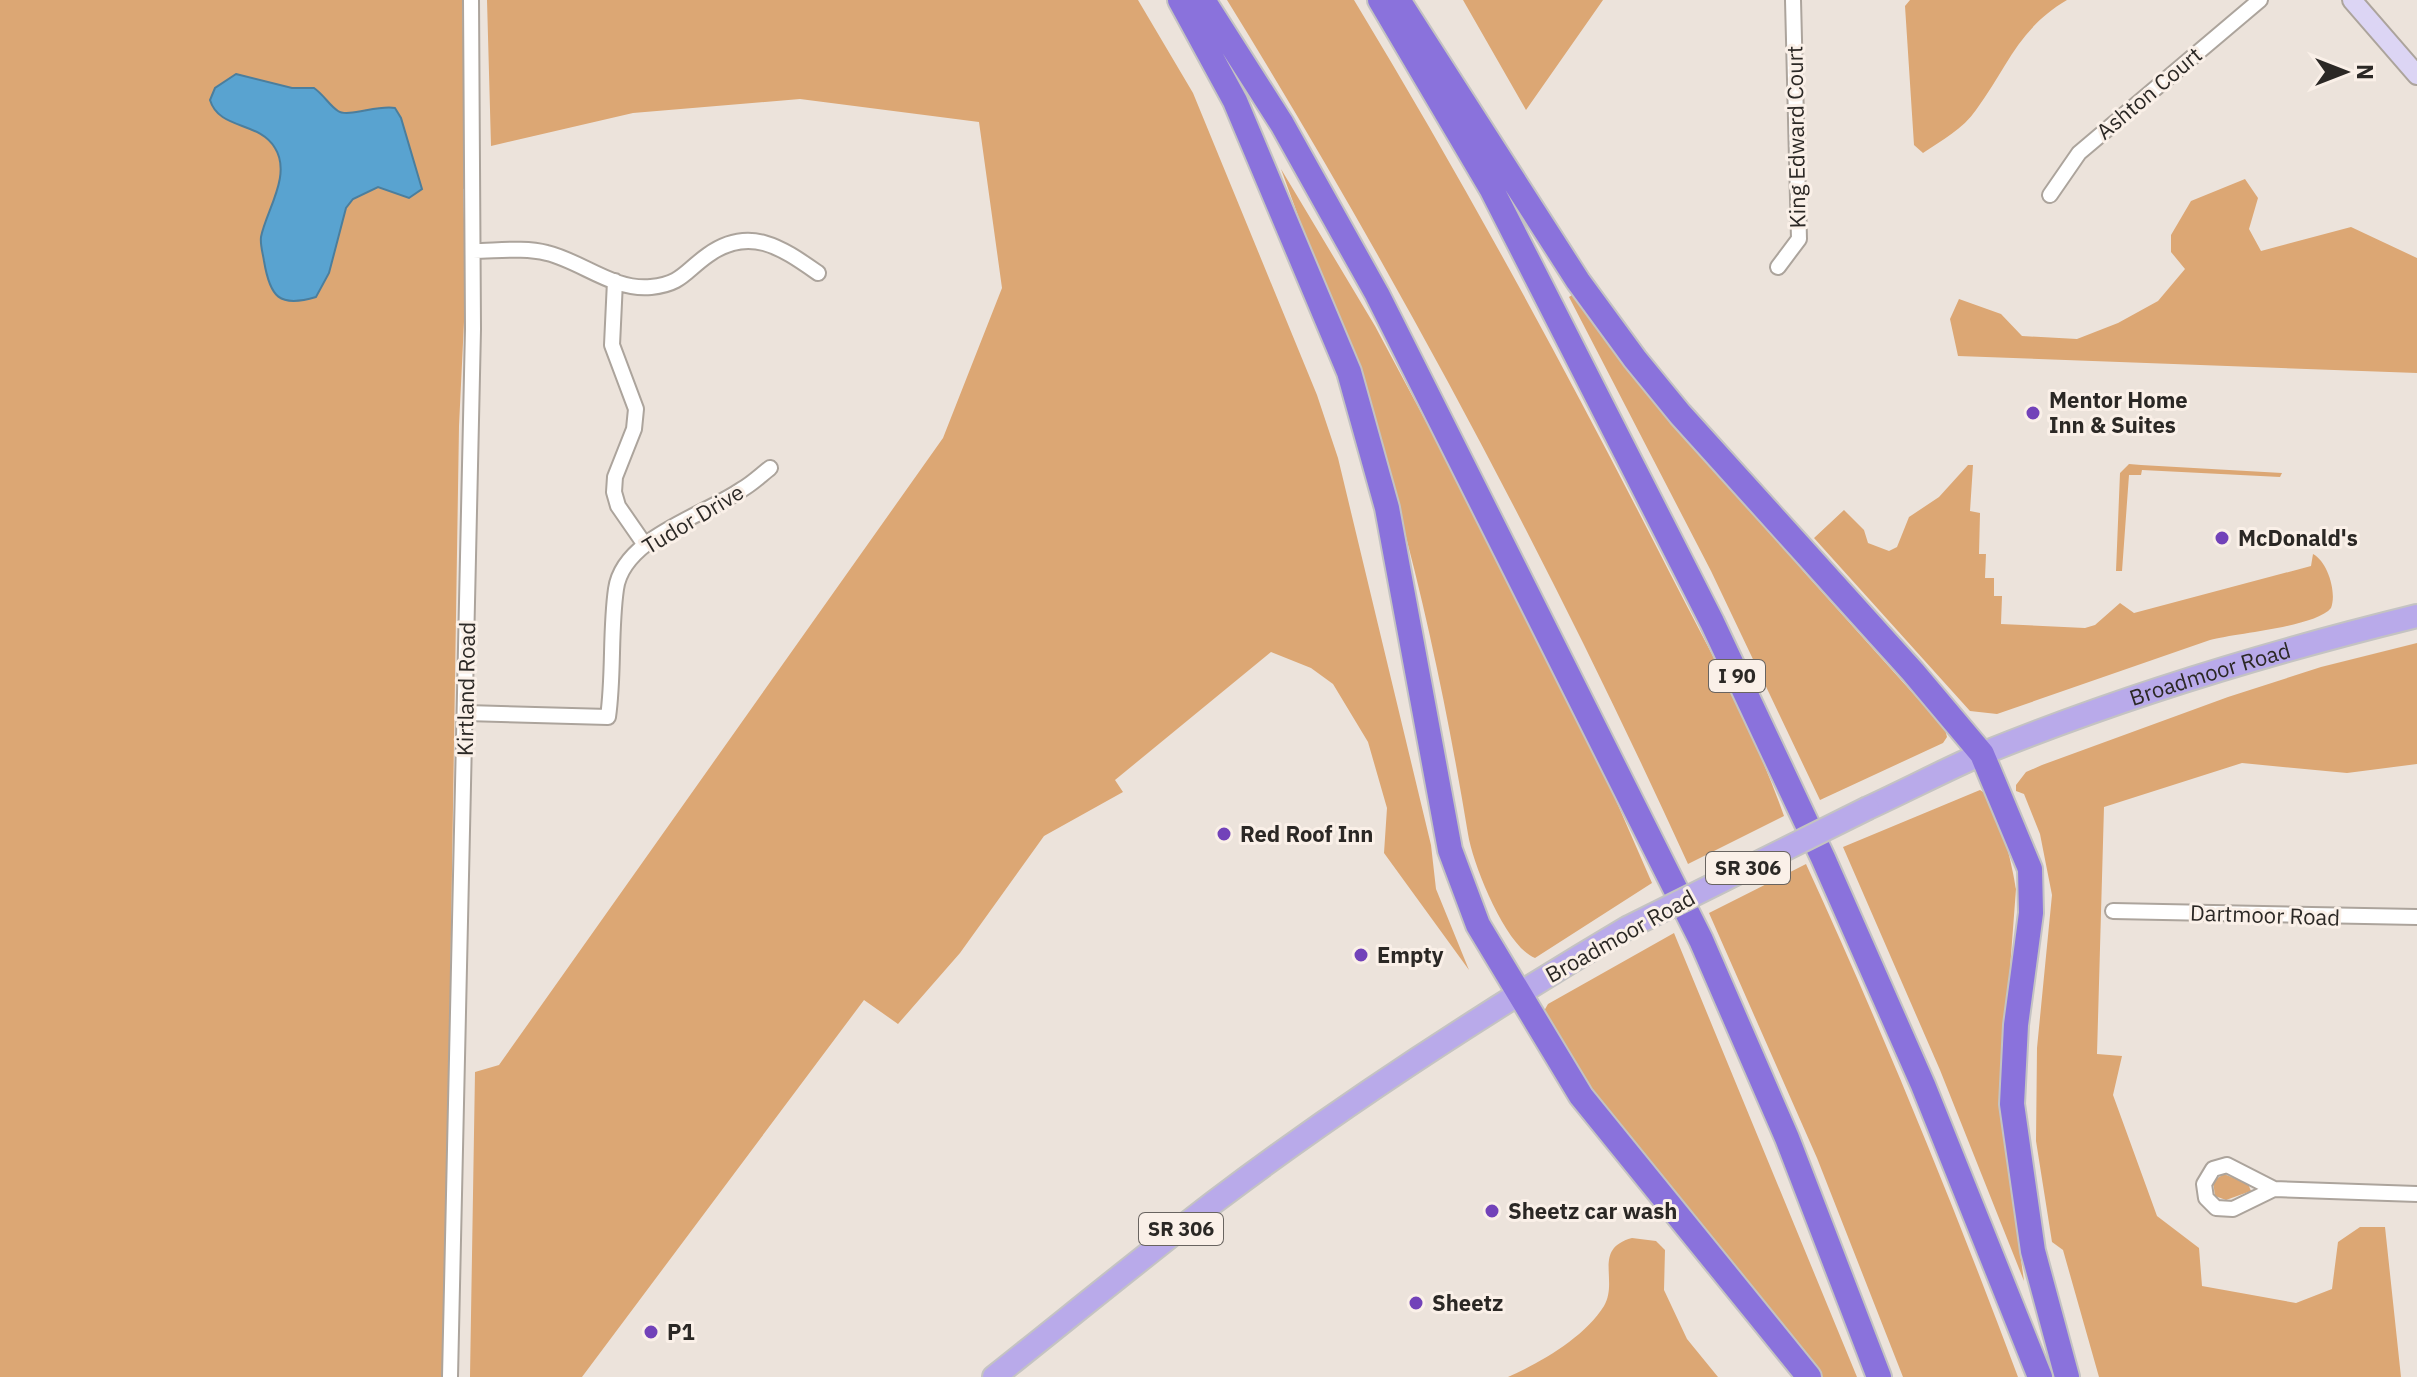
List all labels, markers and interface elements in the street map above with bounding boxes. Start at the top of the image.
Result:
north arrow [2305,32,2385,112]
street label: Ashton Court [2090,40,2208,145]
street label: King Edward Court [1779,45,1812,229]
text: N [2351,64,2380,80]
place label: Mentor Home Inn & Suites [2049,385,2188,439]
marker: Mentor Home Inn & Suites [2024,404,2042,422]
street label: Tudor Drive [637,477,749,560]
place label: McDonald's [2238,523,2358,552]
marker: McDonald's [2213,529,2231,547]
street label: Kirtland Road [450,622,481,756]
street label: Broadmoor Road [2126,635,2294,712]
road number: I 90 [1709,660,1765,692]
place label: Red Roof Inn [1240,819,1373,848]
marker: Red Roof Inn [1215,825,1233,843]
road number: SR 306 [1706,852,1790,884]
street label: Broadmoor Road [1540,882,1700,989]
street label: Dartmoor Road [2190,897,2341,932]
place label: Empty [1377,940,1444,969]
marker: Empty [1352,946,1370,964]
place label: Sheetz car wash [1508,1196,1677,1225]
marker: Sheetz car wash [1483,1202,1501,1220]
road number: SR 306 [1139,1213,1223,1245]
place label: Sheetz [1432,1288,1503,1317]
marker: Sheetz [1407,1294,1425,1312]
place label: P1 [667,1317,695,1346]
marker: P1 [642,1323,660,1341]

